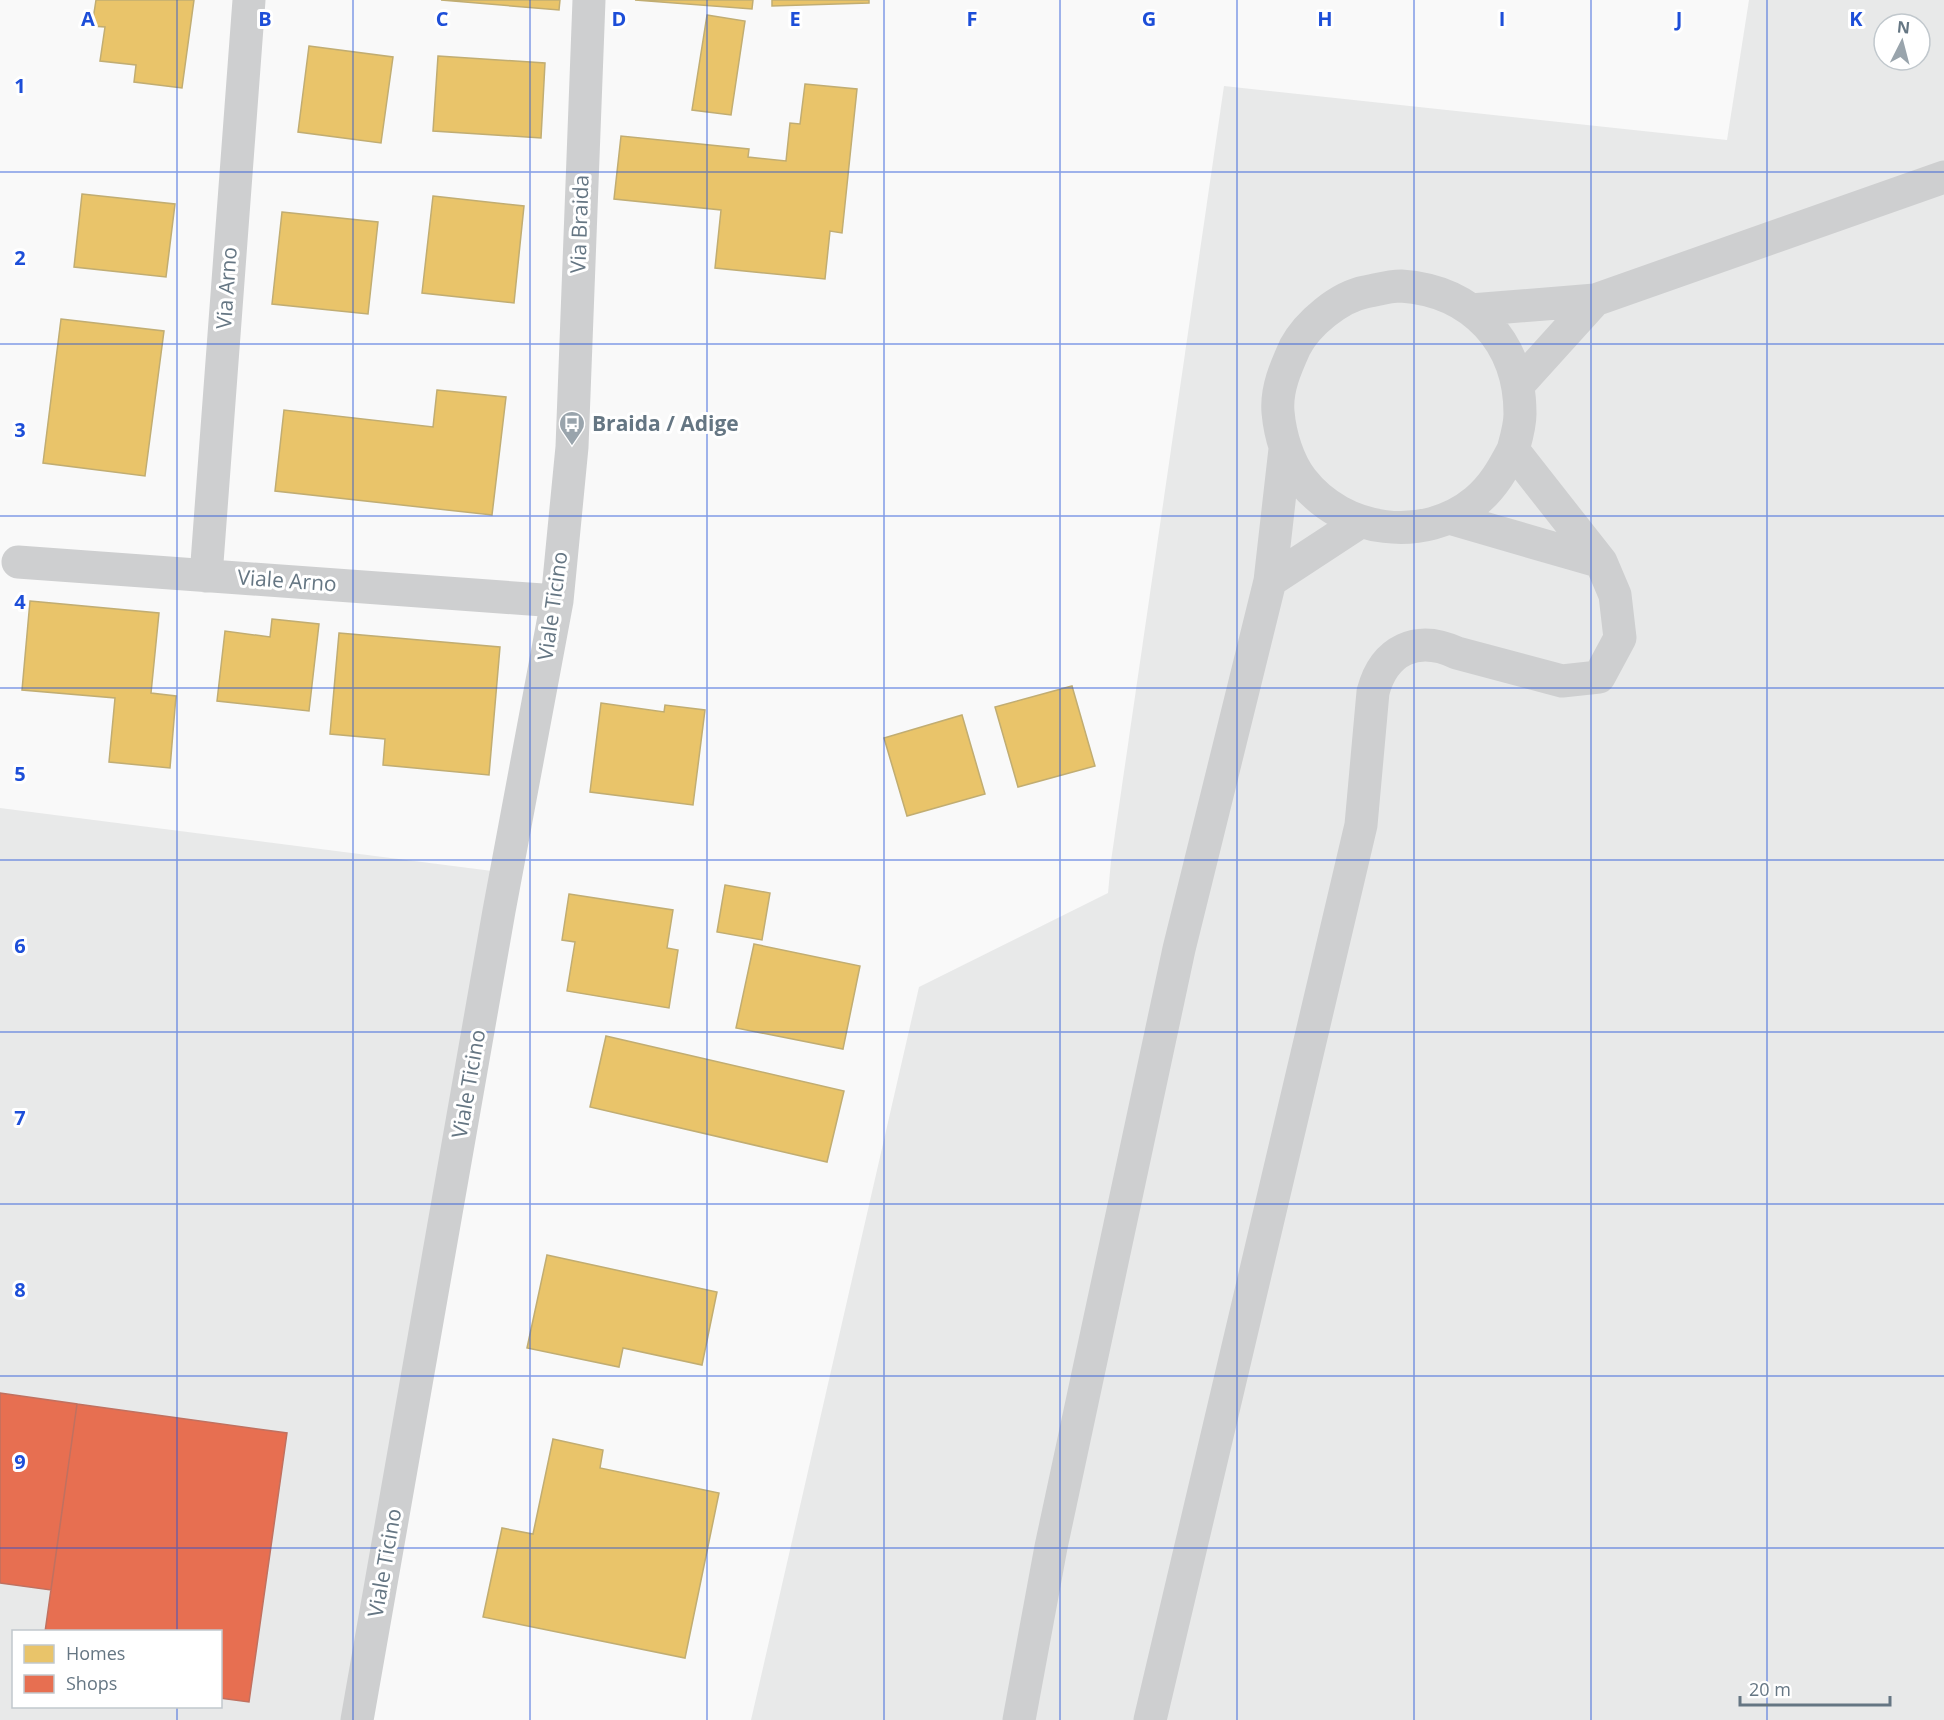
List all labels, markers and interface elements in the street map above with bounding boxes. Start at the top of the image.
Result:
text: A [81,5,95,32]
text: B [258,5,272,32]
text: C [436,5,449,32]
text: D [612,5,626,32]
text: E [789,5,801,32]
text: F [967,5,977,32]
text: G [1142,5,1156,32]
text: H [1317,5,1333,32]
text: I [1499,5,1505,32]
text: J [1674,5,1682,32]
text: K [1849,5,1863,32]
north arrow [1872,12,1932,72]
text: N [1896,15,1911,39]
text: 1 [14,72,26,99]
street label: Via Braida [563,174,595,274]
text: 2 [14,244,26,271]
street label: Via Arno [209,246,243,330]
bus stop icon: Braida / Adige [557,409,587,447]
place label: Braida / Adige [592,409,739,437]
text: 3 [14,416,26,443]
street label: Viale Ticino [531,550,574,662]
street label: Viale Arno [237,563,338,597]
text: 4 [14,588,26,615]
text: 5 [14,760,26,787]
text: 6 [14,932,26,959]
street label: Viale Ticino [445,1027,491,1140]
text: 7 [14,1104,26,1131]
text: 8 [14,1276,26,1303]
text: 9 [14,1448,26,1475]
street label: Viale Ticino [361,1506,407,1619]
legend [12,1630,222,1708]
text: Homes [66,1641,125,1665]
scale bar [1740,1669,1890,1707]
text: Shops [66,1671,117,1695]
text: 20 m [1749,1677,1791,1701]

